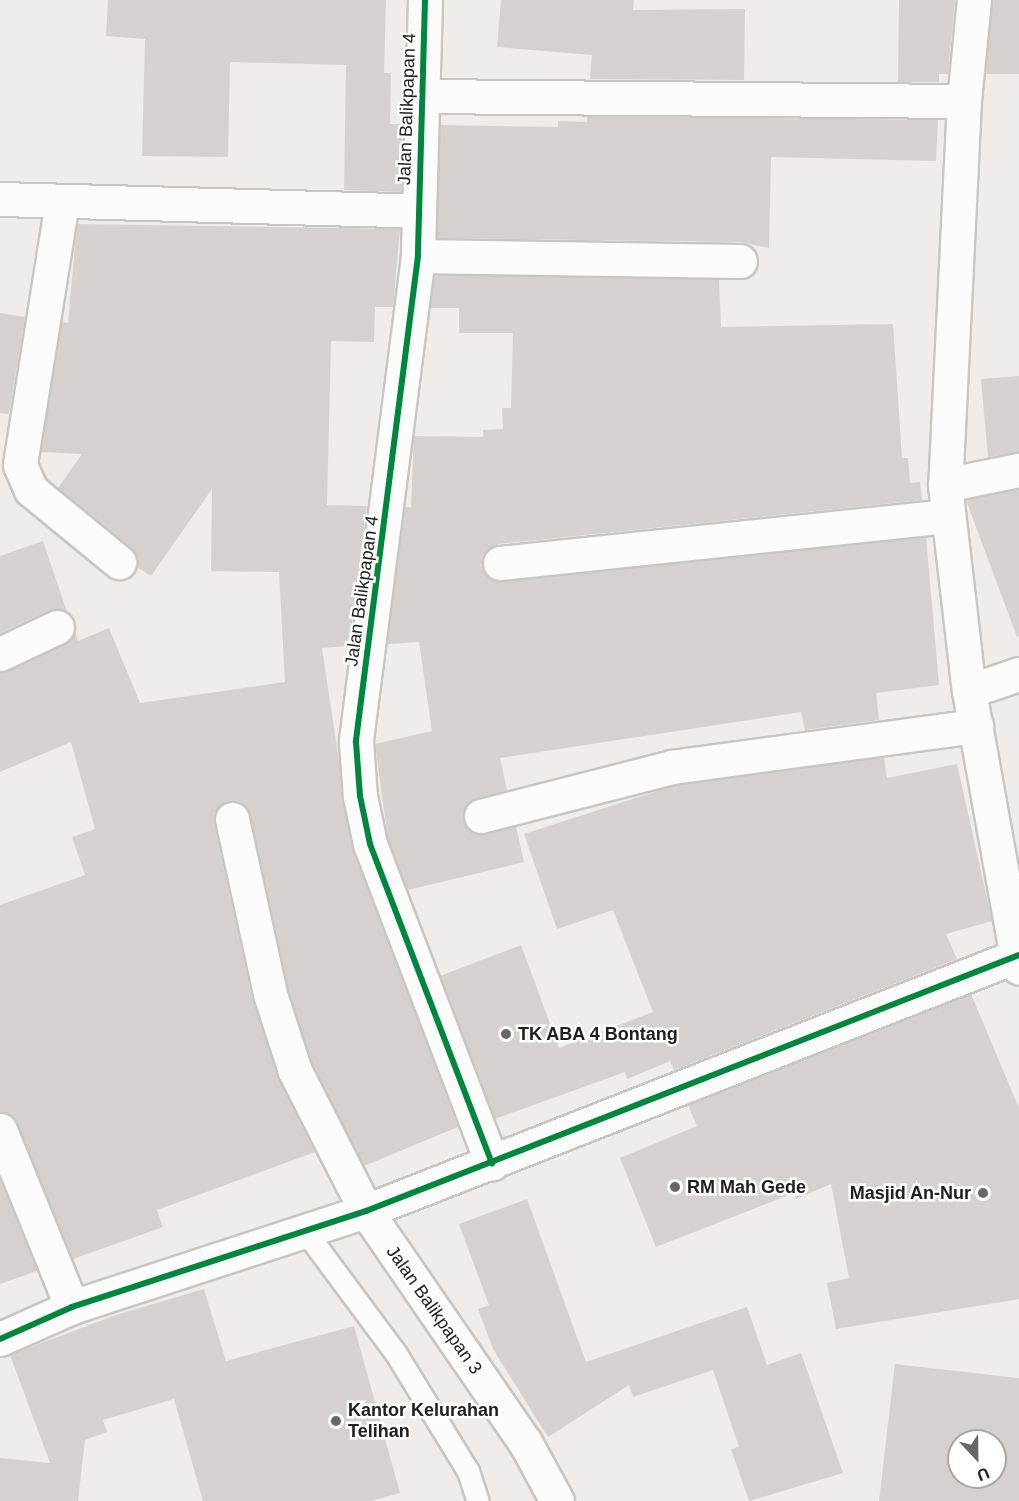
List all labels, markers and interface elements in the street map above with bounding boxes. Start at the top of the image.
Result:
street label: Jalan Balikpapan 4 [394,33,420,185]
street label: Jalan Balikpapan 4 [341,514,383,668]
place label: TK ABA 4 Bontang [518,1023,679,1045]
marker: TK ABA 4 Bontang [499,1027,513,1041]
place label: RM Mah Gede [687,1176,806,1198]
marker: RM Mah Gede [668,1180,682,1194]
place label: Masjid An-Nur [849,1182,971,1204]
marker: Masjid An-Nur [976,1186,990,1200]
street label: Jalan Balikpapan 3 [382,1242,486,1378]
place label: Kantor Kelurahan Telihan [348,1400,499,1442]
marker: Kantor Kelurahan Telihan [329,1414,343,1428]
north arrow [947,1429,1007,1489]
text: U [975,1464,992,1484]

